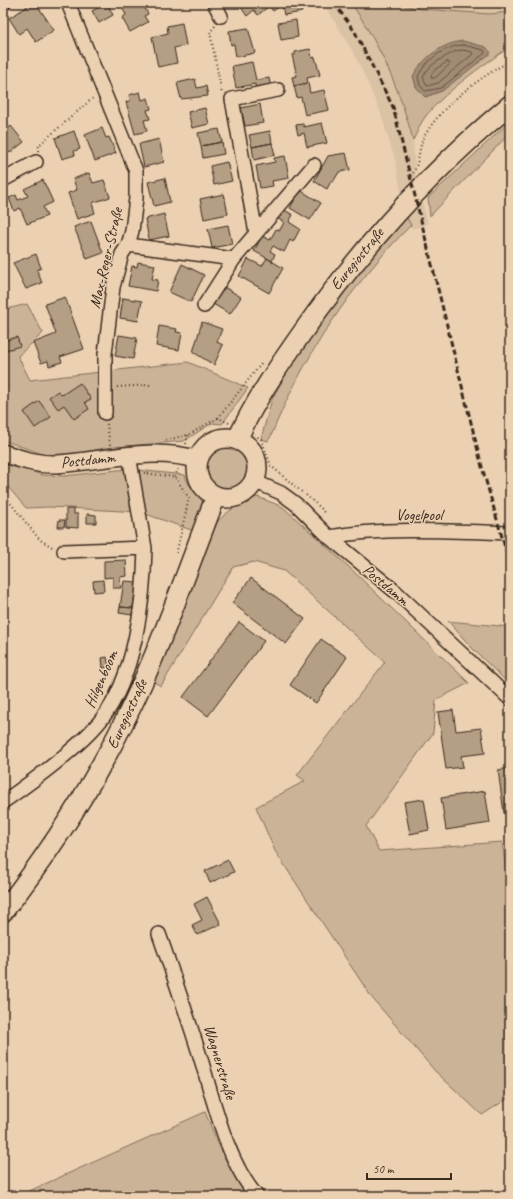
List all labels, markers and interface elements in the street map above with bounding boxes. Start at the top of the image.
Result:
street label: Max-Reger-Straße [85,204,128,310]
street label: Euregiostraße [326,222,389,294]
street label: Postdamm [60,447,117,473]
street label: Vogelpool [396,505,446,525]
street label: Postdamm [359,560,414,611]
street label: Hilgenboom [79,646,123,711]
street label: Euregiostraße [102,675,152,752]
street label: Wagnerstraße [199,1022,241,1103]
scale bar [367,1155,451,1181]
text: 50 m [373,1161,395,1177]

